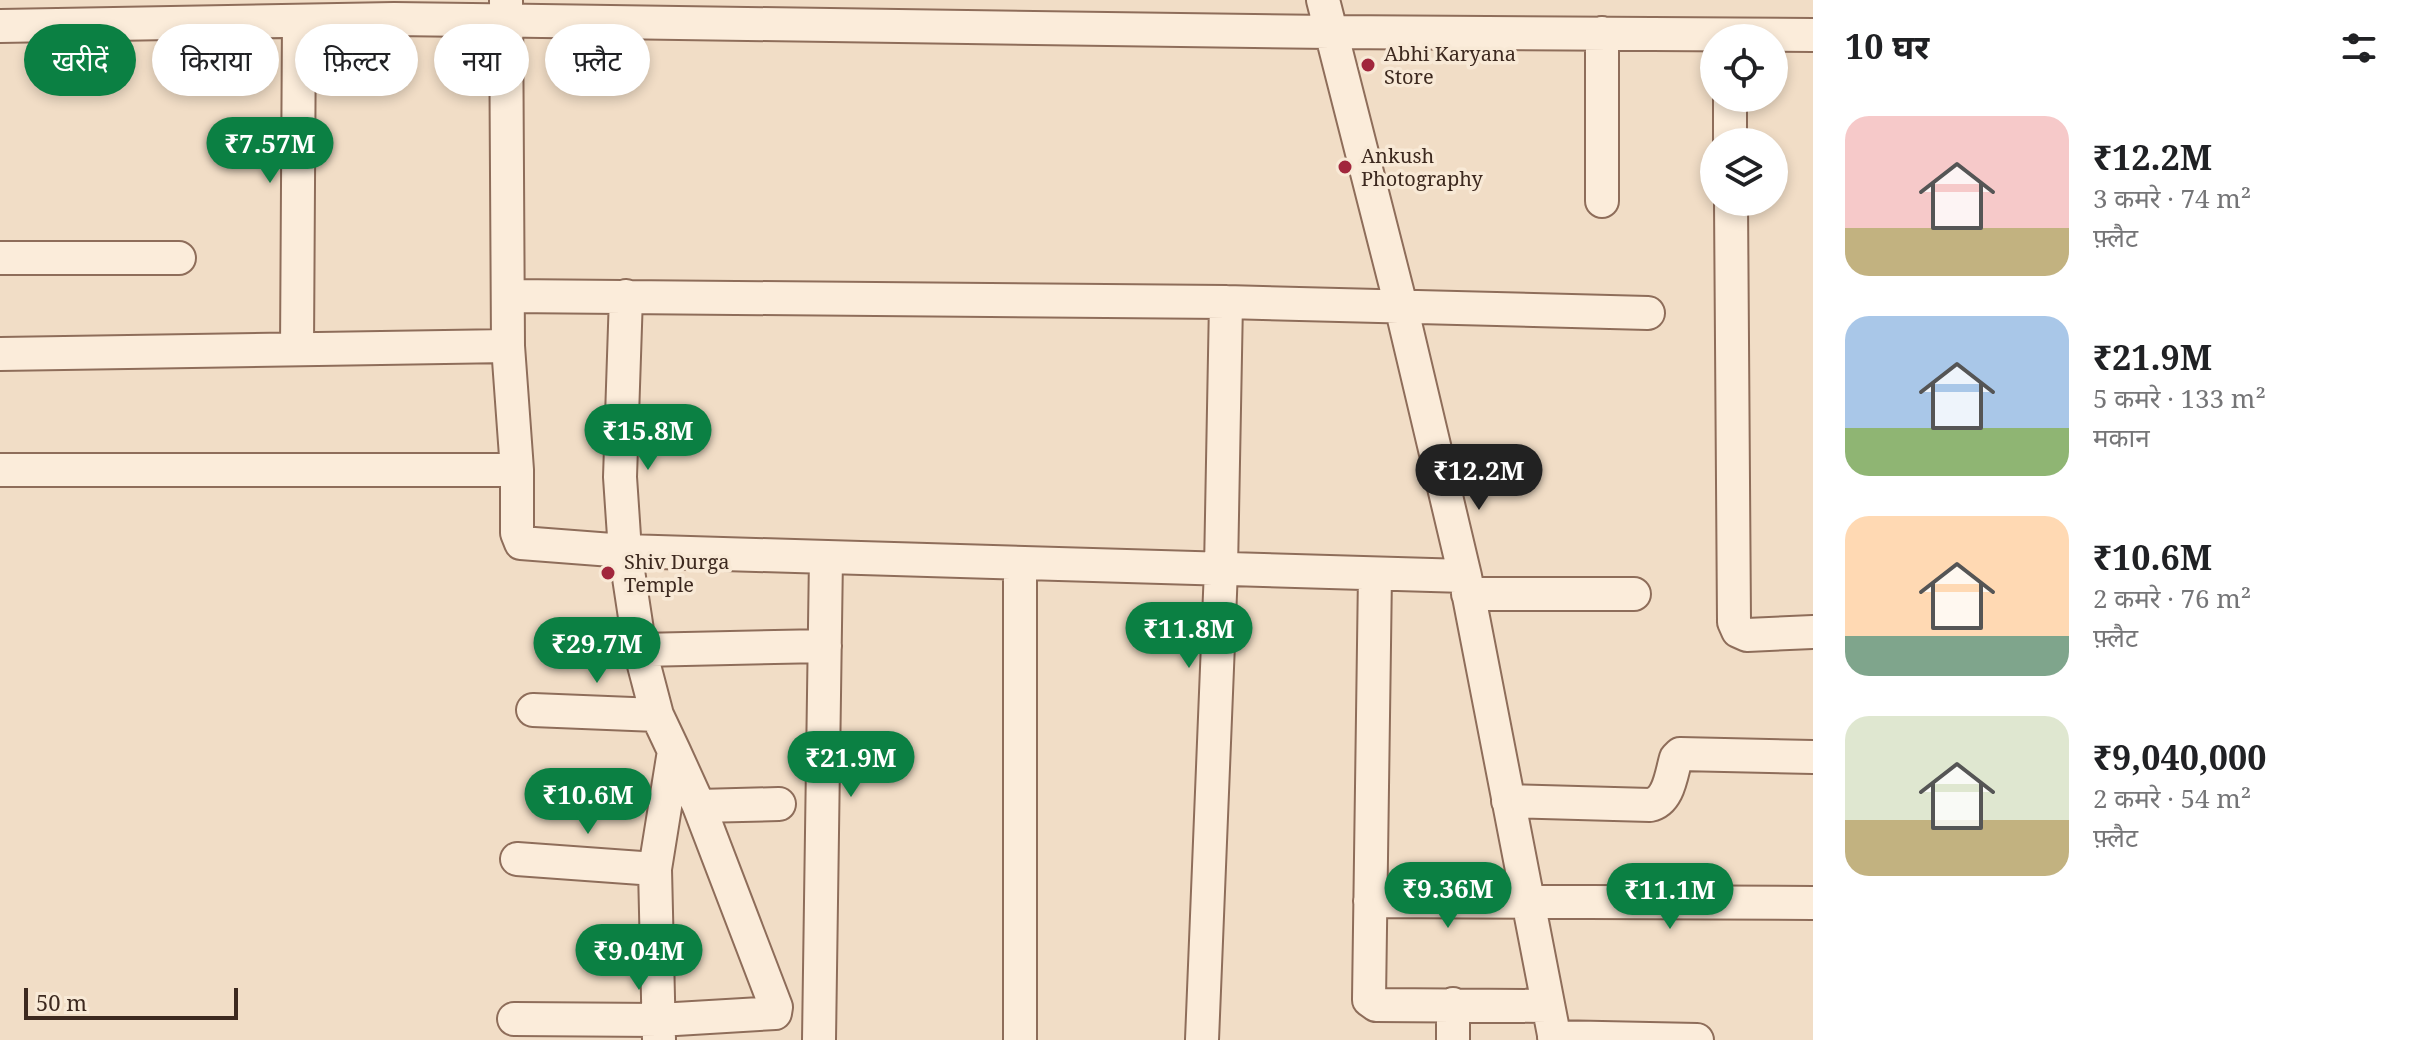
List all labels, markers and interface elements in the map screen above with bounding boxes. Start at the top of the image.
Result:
text: 10 घर [1845,23,1929,69]
chip: खरीदें [24,24,136,96]
chip: किराया [152,24,279,96]
chip: फ़िल्टर [295,24,418,96]
chip: नया [434,24,529,96]
chip: फ़्लैट [545,24,650,96]
map controls [1700,24,1788,216]
button: locate [1700,24,1788,112]
icon: filters [2337,26,2381,70]
place label: Abhi Karyana Store [1384,40,1516,90]
marker: Abhi Karyana Store [1359,56,1377,74]
pin: ₹7.57M [205,117,335,185]
text: ₹7.57M [224,125,316,161]
button: layers [1700,128,1788,216]
text: ₹12.2M [2093,134,2212,180]
place label: Ankush Photography [1361,142,1484,192]
icon: home [1909,148,2005,244]
marker: Ankush Photography [1336,158,1354,176]
text: 3 कमरे · 74 m² [2093,180,2251,216]
text: फ़्लैट [2093,219,2138,255]
text: ₹21.9M [2093,334,2212,380]
icon: home [1909,348,2005,444]
text: 5 कमरे · 133 m² [2093,380,2266,416]
pin: ₹15.8M [583,404,713,472]
text: ₹15.8M [602,412,694,448]
text: मकान [2093,419,2150,455]
pin: ₹12.2M [1414,444,1544,512]
text: ₹12.2M [1433,452,1525,488]
text: ₹10.6M [2093,534,2212,580]
place label: Shiv Durga Temple [624,548,729,598]
icon: home [1909,548,2005,644]
marker: Shiv Durga Temple [599,564,617,582]
text: 2 कमरे · 76 m² [2093,580,2251,616]
pin: ₹11.8M [1124,602,1254,670]
text: ₹11.8M [1143,610,1235,646]
pin: ₹29.7M [532,617,662,685]
text: फ़्लैट [2093,619,2138,655]
text: ₹29.7M [551,625,643,661]
pin: ₹21.9M [786,731,916,799]
text: ₹9,040,000 [2093,734,2266,780]
text: ₹21.9M [805,739,897,775]
icon: home [1909,748,2005,844]
pin: ₹10.6M [523,768,653,836]
text: ₹10.6M [542,776,634,812]
text: 2 कमरे · 54 m² [2093,780,2251,816]
text: फ़्लैट [2093,819,2138,855]
pin: ₹9.36M [1383,862,1513,930]
pin: ₹11.1M [1605,863,1735,931]
text: ₹9.36M [1402,870,1494,906]
text: ₹11.1M [1624,871,1716,907]
pin: ₹9.04M [574,924,704,992]
text: ₹9.04M [593,932,685,968]
scale bar [24,984,238,1020]
text: 50 m [36,987,87,1017]

